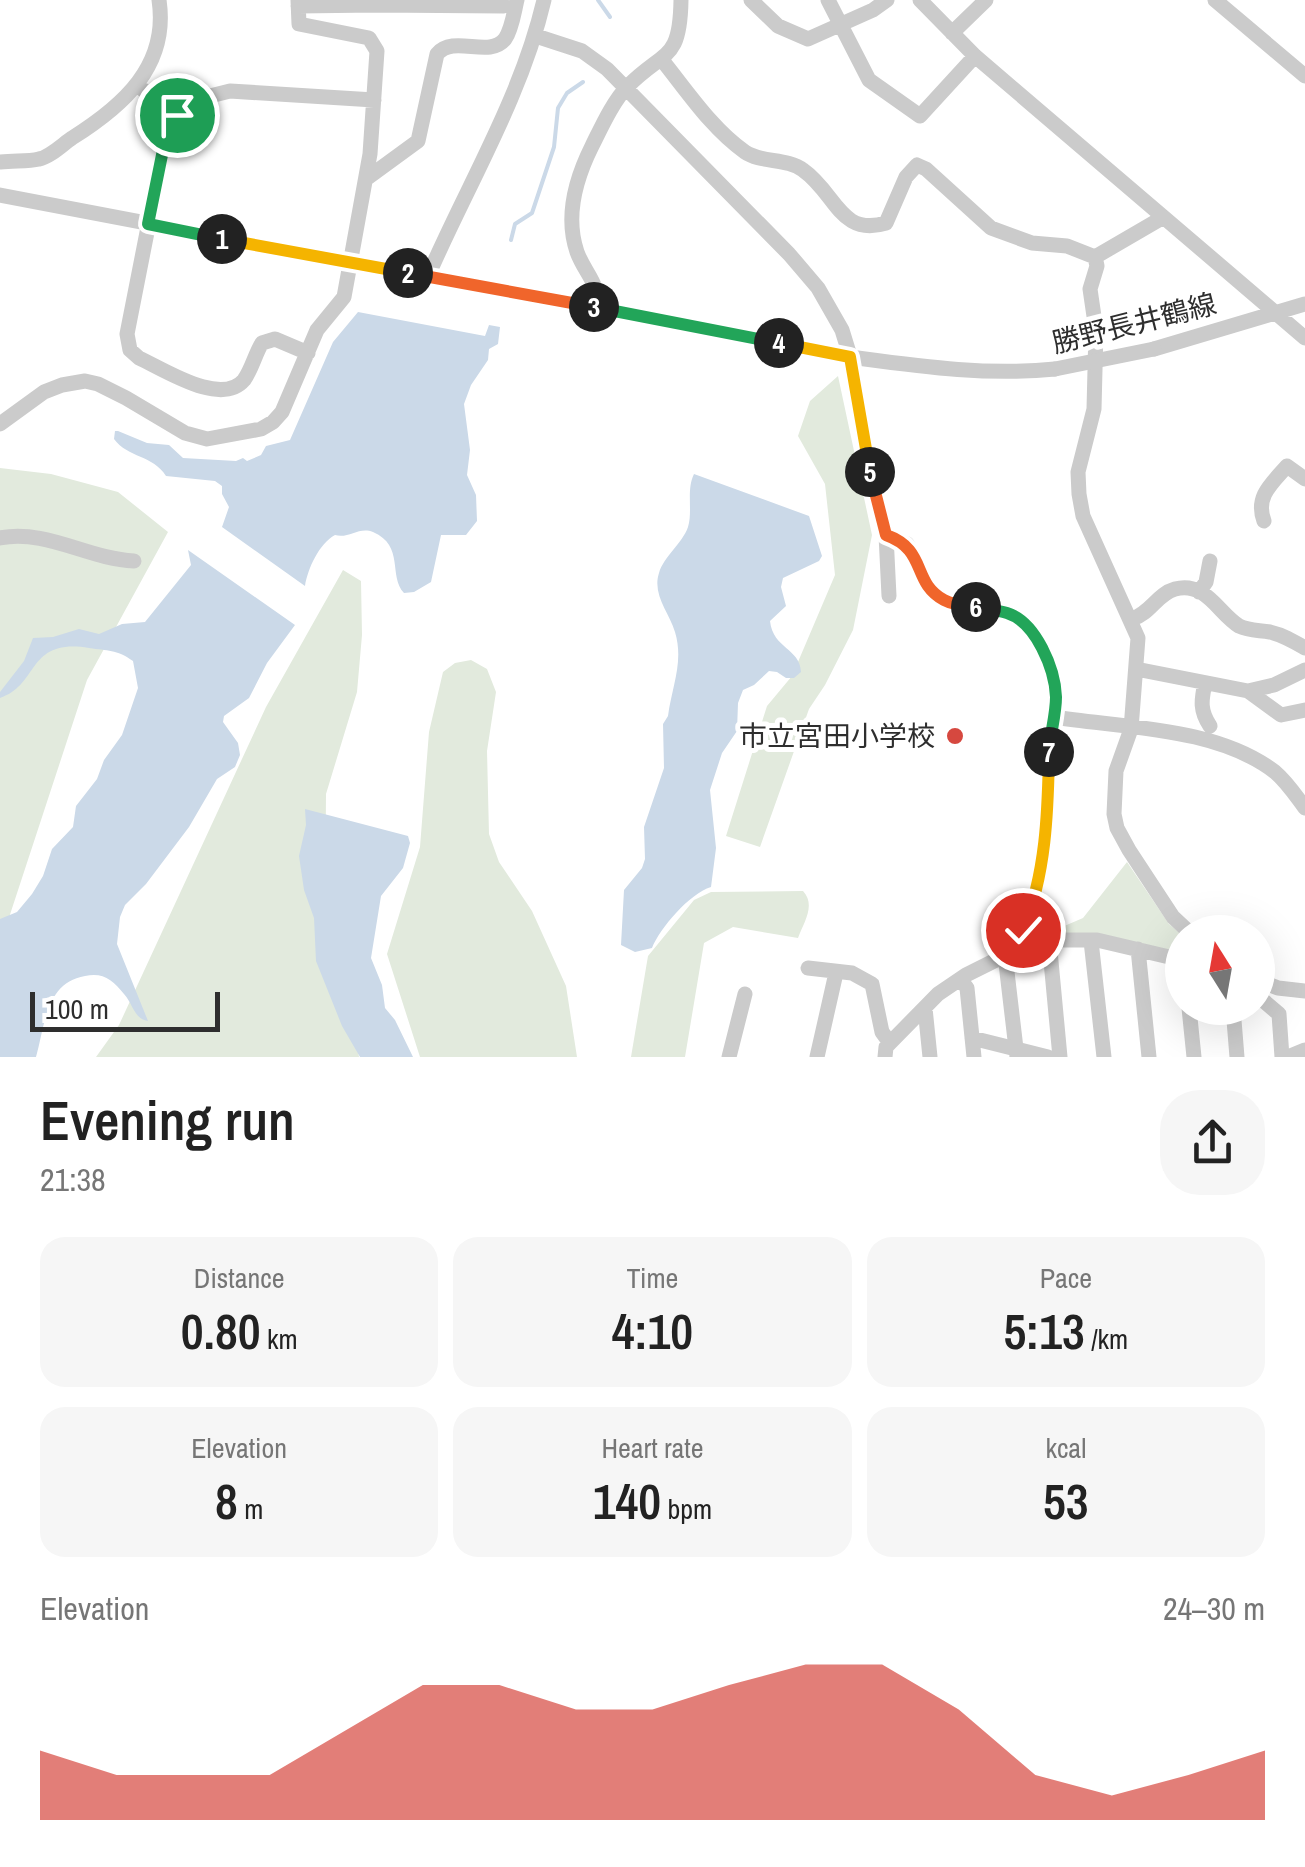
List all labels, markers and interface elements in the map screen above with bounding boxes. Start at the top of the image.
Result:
pin [135,73,220,158]
icon: arrive [150,88,205,143]
pin: 1 [197,214,247,264]
text: 1 [216,220,228,258]
pin: 2 [383,248,433,298]
text: 2 [402,254,414,292]
pin: 3 [569,282,619,332]
street label: 勝野長井鶴線 [1048,284,1220,362]
text: 3 [588,288,600,326]
pin: 4 [754,318,804,368]
text: 4 [773,324,785,362]
pin: 5 [845,447,895,497]
text: 5 [864,453,876,491]
pin: 6 [951,582,1001,632]
text: 6 [970,588,982,626]
place label: 市立宮田小学校 [739,717,935,755]
marker: 市立宮田小学校 [944,725,966,747]
pin: 7 [1024,727,1074,777]
text: 7 [1043,733,1055,771]
pin [981,888,1066,973]
icon: check [996,903,1051,958]
north arrow [1165,915,1275,1025]
map controls [1165,915,1275,1025]
scale bar [30,987,220,1032]
text: 100 m [45,990,109,1028]
text: Evening run [40,1083,295,1157]
button: share [1160,1090,1265,1195]
text: 21:38 [40,1158,106,1201]
text: Distance [194,1259,284,1297]
text: Time [627,1259,678,1297]
text: Pace [1040,1259,1092,1297]
text: 0.80 [181,1297,261,1365]
text: 4:10 [612,1297,693,1365]
text: 5:13 [1003,1297,1085,1365]
text: km [261,1320,298,1358]
text: /km [1085,1320,1128,1358]
text: Elevation [191,1429,287,1467]
text: Heart rate [601,1429,704,1467]
text: kcal [1045,1429,1086,1467]
text: 8 [215,1467,238,1535]
text: 140 [593,1467,661,1535]
text: 53 [1043,1467,1089,1535]
text: m [238,1490,263,1528]
text: bpm [661,1490,712,1528]
text: Elevation [40,1587,149,1630]
text: 24–30 m [1163,1587,1265,1630]

